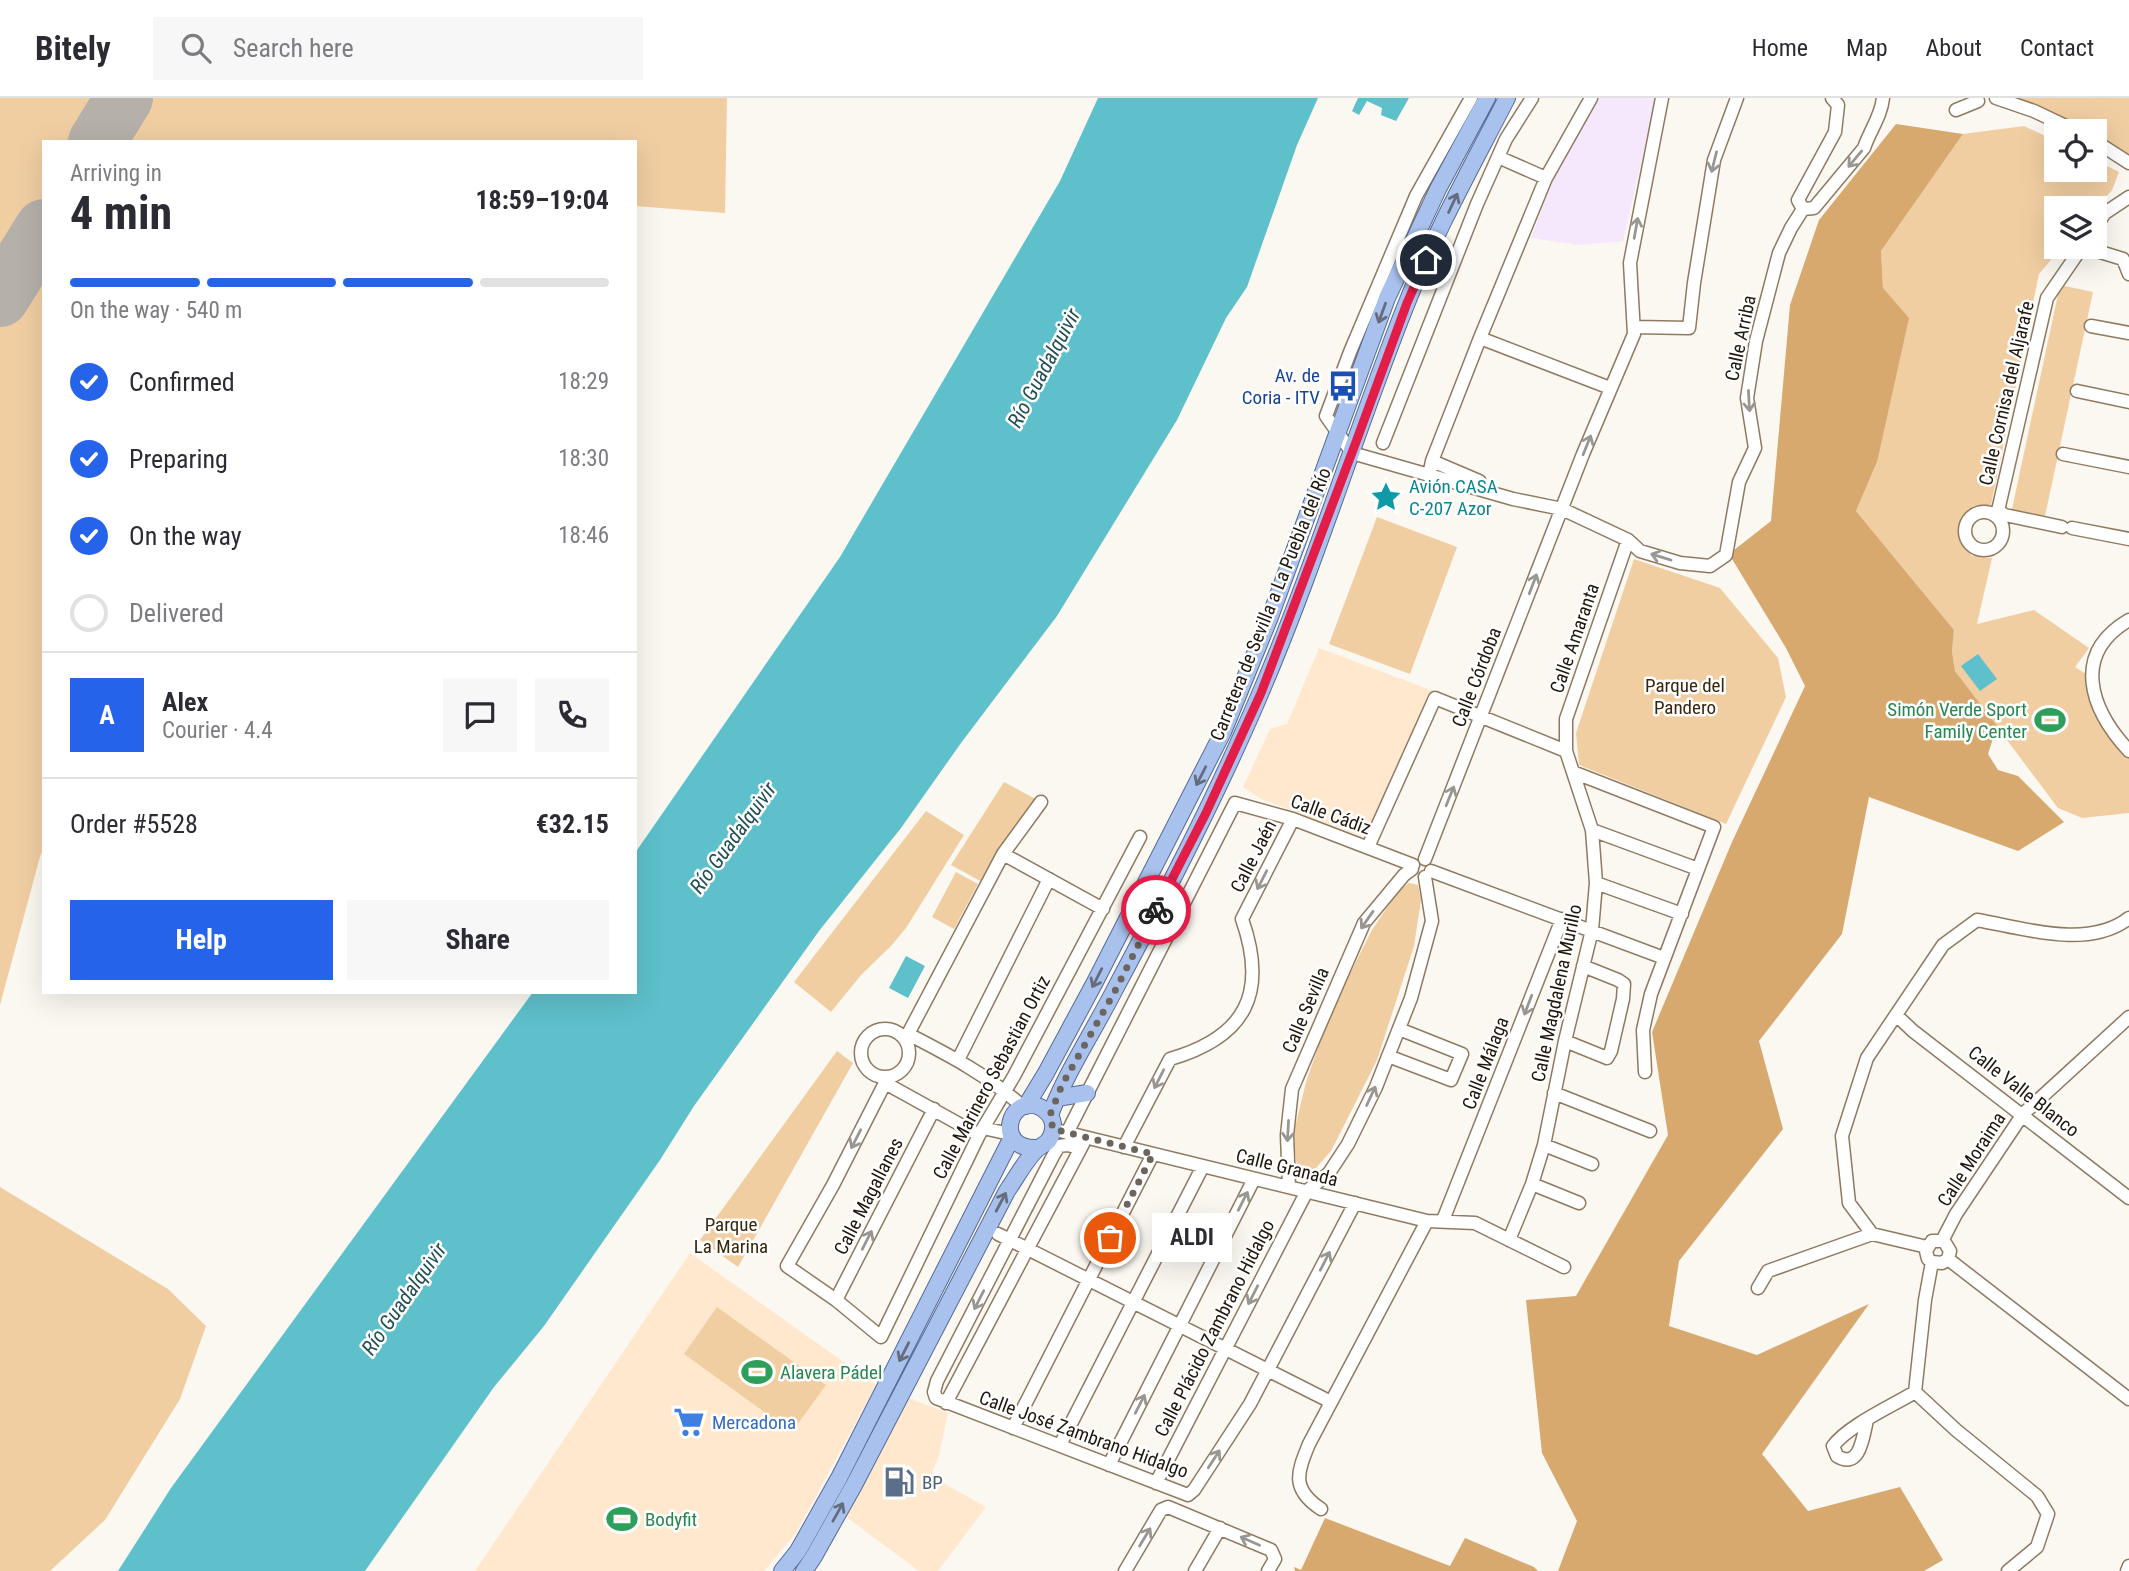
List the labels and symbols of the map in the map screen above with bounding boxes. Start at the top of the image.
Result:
one-way arrow [1847,149,1863,167]
one-way arrow [1707,151,1720,173]
one-way arrow [1447,193,1460,214]
one-way arrow [1630,217,1643,240]
pin [1396,230,1456,290]
street label: Calle Arriba [1720,293,1761,383]
street label: Calle Cornisa del Aljarafe [1974,299,2039,488]
one-way arrow [1375,302,1387,324]
water label: Río Guadalquivir [1003,304,1086,432]
place label: Av. de Coria - ITV [1242,364,1320,409]
bus stop icon: Av. de Coria - ITV [1326,369,1360,403]
one-way arrow [1742,389,1755,412]
one-way arrow [1581,435,1594,457]
street label: Carretera de Sevilla a La Puebla del Río [1205,464,1336,744]
place label: Avión CASA C-207 Azor [1409,475,1498,520]
place icon: Avión CASA C-207 Azor [1369,480,1403,514]
one-way arrow [1651,550,1673,563]
one-way arrow [1527,573,1540,595]
street label: Calle Amaranta [1545,580,1604,696]
street label: Calle Córdoba [1447,624,1506,730]
park label: Parque del Pandero [1645,674,1725,719]
place label: Simón Verde Sport Family Center [1887,698,2027,743]
sports icon: Simón Verde Sport Family Center [2033,703,2067,737]
one-way arrow [1193,765,1207,785]
water label: Río Guadalquivir [685,777,782,898]
one-way arrow [1445,785,1458,807]
street label: Calle Cádiz [1287,789,1374,840]
street label: Calle Jaén [1225,816,1281,896]
one-way arrow [1254,869,1268,890]
courier [1121,875,1191,945]
street label: Calle Magdalena Murillo [1526,902,1587,1084]
one-way arrow [1360,910,1374,929]
street label: Calle Sevilla [1277,964,1334,1056]
one-way arrow [1089,967,1103,988]
street label: Calle Marinero Sebastian Ortiz [928,971,1055,1183]
one-way arrow [1520,994,1533,1016]
street label: Calle Málaga [1457,1014,1514,1113]
street label: Calle Valle Blanco [1964,1041,2084,1142]
one-way arrow [1152,1068,1166,1089]
one-way arrow [1365,1086,1379,1107]
street label: Calle Moraima [1932,1108,2010,1211]
one-way arrow [1282,1119,1295,1142]
one-way arrow [848,1128,862,1149]
street label: Calle Magallanes [829,1134,908,1259]
street label: Calle Granada [1233,1144,1340,1191]
one-way arrow [1237,1191,1251,1212]
one-way arrow [995,1192,1008,1213]
pin [1080,1208,1140,1268]
park label: Parque La Marina [694,1213,768,1258]
callout: ALDI [1152,1214,1232,1262]
street label: Calle Plácido Zambrano Hidalgo [1150,1216,1279,1441]
one-way arrow [861,1230,875,1250]
water label: Río Guadalquivir [357,1238,452,1360]
one-way arrow [1319,1251,1332,1272]
one-way arrow [1245,1284,1259,1305]
one-way arrow [971,1289,985,1310]
one-way arrow [897,1341,911,1361]
sports icon: Alavera Pádel [740,1355,774,1389]
place label: Alavera Pádel [780,1361,882,1384]
street label: Calle José Zambrano Hidalgo [976,1386,1192,1483]
one-way arrow [1134,1394,1148,1415]
supermarket icon: Mercadona [672,1405,706,1439]
place label: Mercadona [712,1411,796,1434]
one-way arrow [1207,1450,1222,1469]
fuel station icon: BP [882,1465,916,1499]
place label: BP [922,1471,943,1494]
sports icon: Bodyfit [605,1502,639,1536]
one-way arrow [831,1503,845,1523]
place label: Bodyfit [645,1508,697,1531]
one-way arrow [1138,1528,1152,1548]
one-way arrow [1240,1534,1261,1547]

